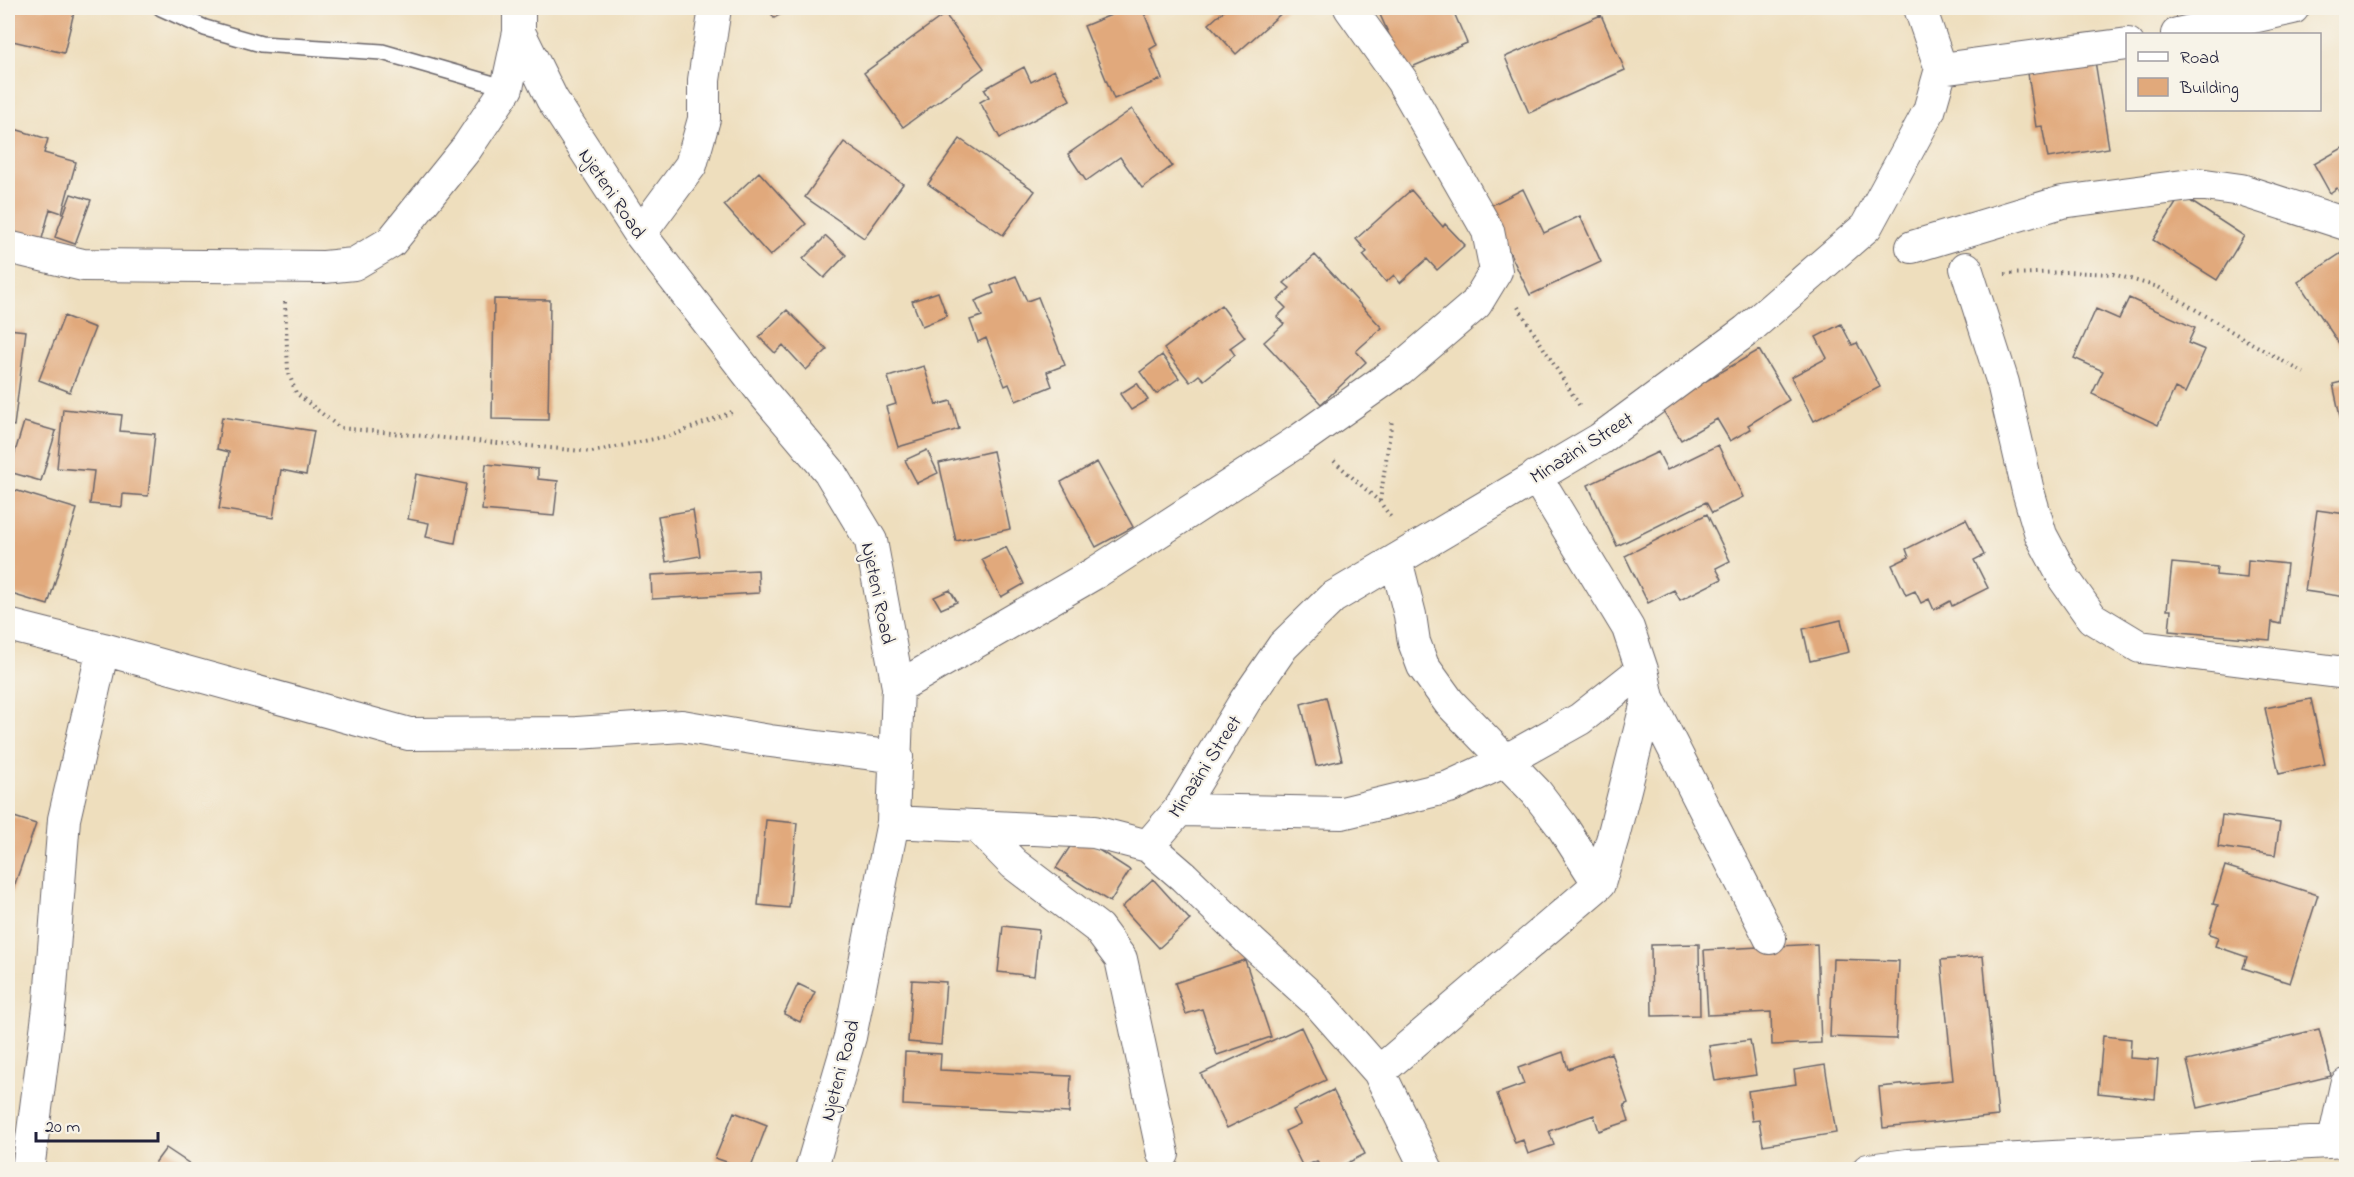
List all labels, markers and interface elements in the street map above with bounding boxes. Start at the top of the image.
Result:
legend [2126,33,2321,111]
text: Road [2180,46,2219,72]
text: Building [2179,76,2239,103]
street label: Njeteni Road [570,143,652,245]
street label: Minazini Street [1525,406,1640,492]
street label: Njeteni Road [852,540,901,647]
street label: Minazini Street [1162,710,1250,824]
street label: Njeteni Road [814,1017,869,1124]
scale bar [36,1105,158,1143]
text: 20 m [45,1115,80,1141]

